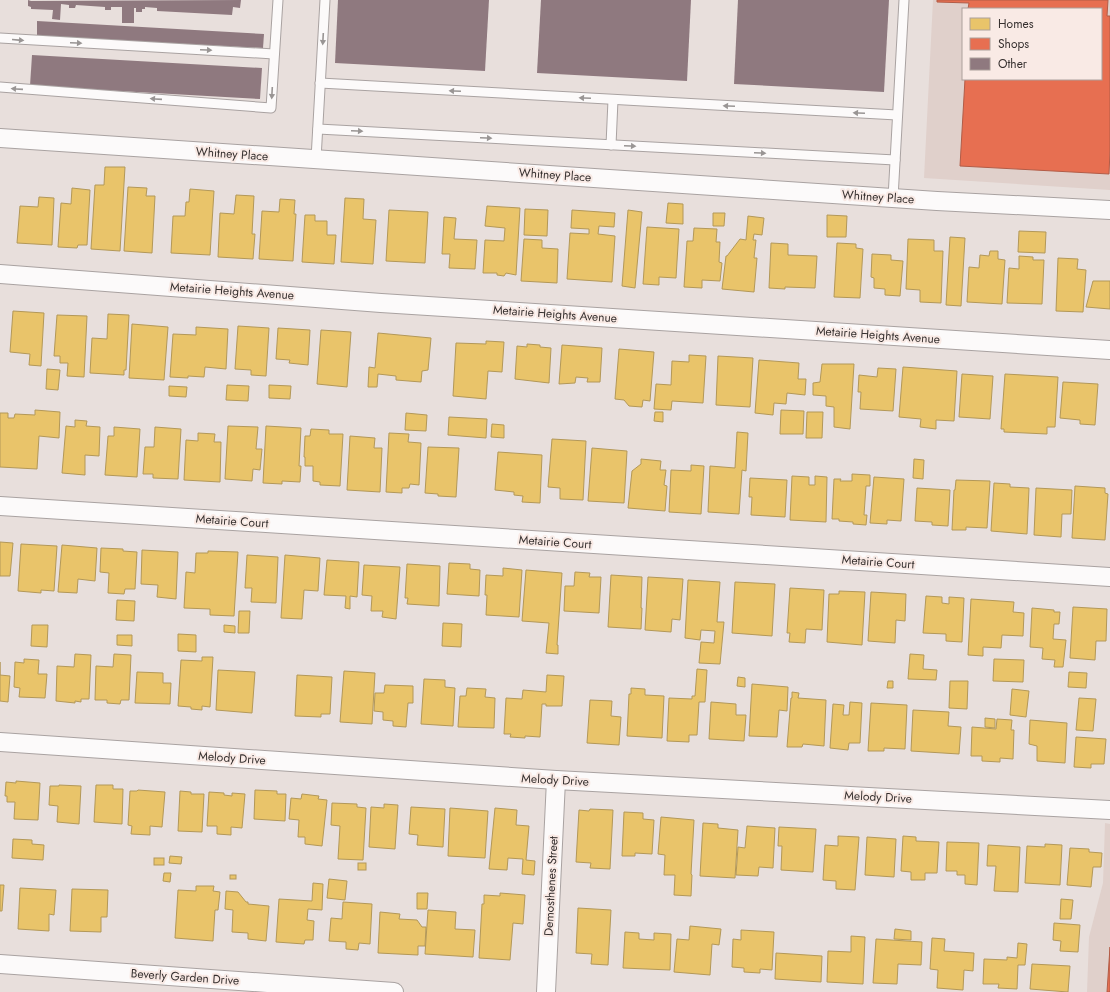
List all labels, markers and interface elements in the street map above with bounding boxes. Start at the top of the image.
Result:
legend [962,8,1102,80]
text: Homes [998,15,1034,33]
one-way arrow [319,33,326,45]
text: Shops [998,35,1029,53]
one-way arrow [12,36,24,43]
one-way arrow [70,40,82,47]
one-way arrow [200,47,212,54]
text: Other [998,55,1028,73]
one-way arrow [11,85,23,92]
one-way arrow [268,87,275,99]
one-way arrow [449,87,461,94]
one-way arrow [578,95,591,101]
one-way arrow [150,96,162,103]
one-way arrow [722,103,735,109]
one-way arrow [853,110,865,117]
one-way arrow [351,127,363,134]
one-way arrow [480,134,492,141]
street label: Whitney Place [195,142,269,166]
one-way arrow [624,142,636,149]
one-way arrow [754,149,766,156]
street label: Whitney Place [518,163,592,187]
street label: Whitney Place [841,185,915,209]
street label: Metairie Heights Avenue [169,278,295,304]
street label: Metairie Heights Avenue [492,301,618,327]
street label: Metairie Heights Avenue [815,322,941,348]
street label: Metairie Court [195,509,269,533]
street label: Metairie Court [518,530,592,554]
street label: Metairie Court [841,550,915,574]
street label: Melody Drive [198,747,266,769]
street label: Melody Drive [521,769,589,791]
street label: Melody Drive [844,786,912,808]
street label: Demosthenes Street [539,835,563,936]
street label: Beverly Garden Drive [130,964,240,990]

